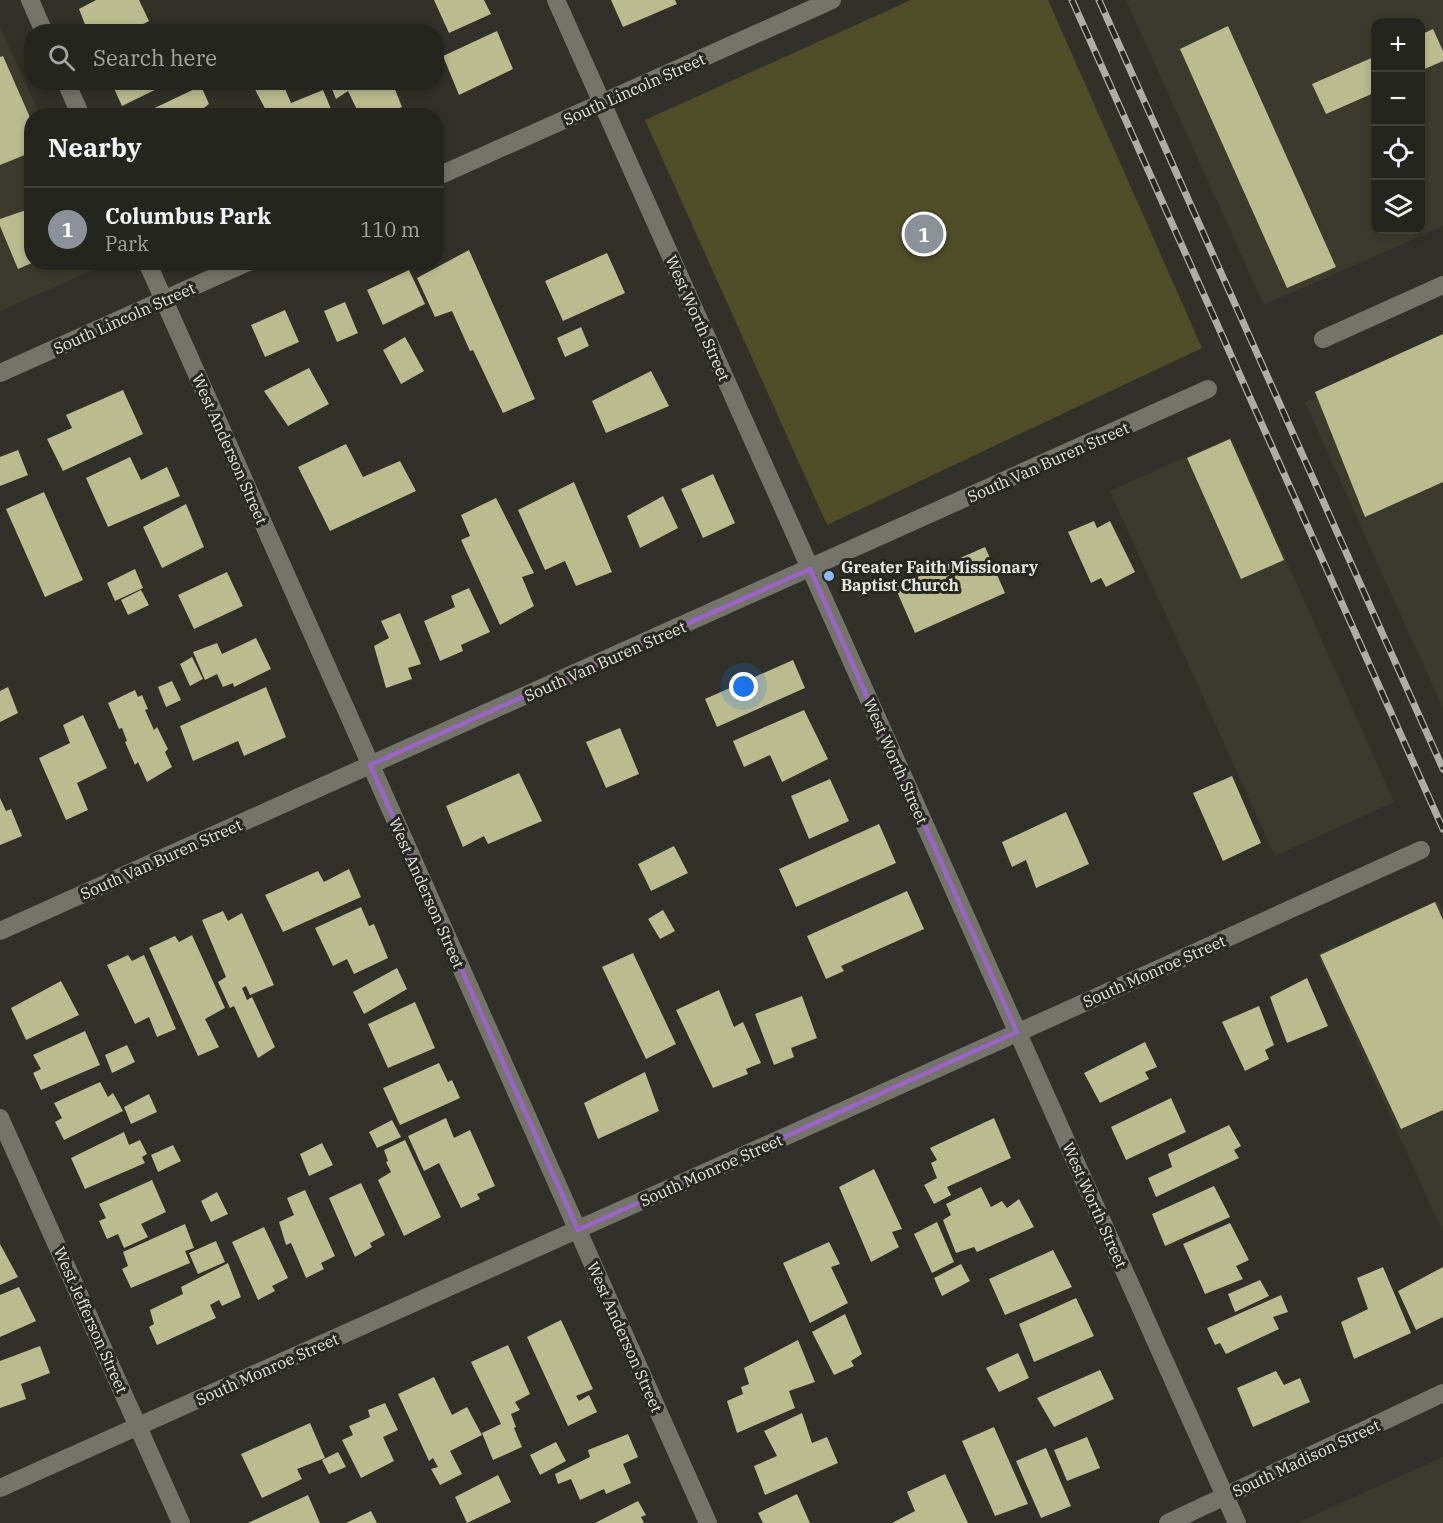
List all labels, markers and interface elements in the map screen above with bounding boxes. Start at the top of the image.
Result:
map controls [1371,18,1425,234]
button: + [1371,18,1425,72]
search box [24,24,444,90]
icon: search [45,41,78,74]
text: Search here [93,43,217,72]
street label: South Lincoln Street [560,49,708,129]
button: − [1371,72,1425,126]
button: locate [1371,126,1425,180]
text: Nearby [48,130,142,164]
button: layers [1371,180,1425,234]
text: Columbus Park [105,201,271,230]
pin: 1 [904,212,944,256]
text: 1 [62,216,74,243]
text: 110 m [360,216,420,243]
text: Park [105,230,149,257]
street label: West Worth Street [661,252,735,384]
street label: South Lincoln Street [50,278,198,358]
street label: West Anderson Street [188,371,272,528]
street label: South Van Buren Street [964,417,1132,507]
place label: Greater Faith Missionary Baptist Church [841,557,1039,595]
marker: Greater Faith Missionary Baptist Church [822,569,836,583]
street label: South Van Buren Street [521,616,689,706]
your location [729,672,758,701]
street label: West Worth Street [859,695,933,827]
street label: South Van Buren Street [77,814,245,904]
street label: West Anderson Street [385,815,469,972]
street label: South Monroe Street [1079,930,1229,1012]
street label: South Monroe Street [636,1129,786,1211]
street label: West Worth Street [1058,1139,1132,1271]
street label: West Jefferson Street [50,1244,132,1397]
street label: West Anderson Street [583,1259,667,1416]
street label: South Monroe Street [192,1328,342,1410]
street label: South Madison Street [1229,1415,1383,1501]

